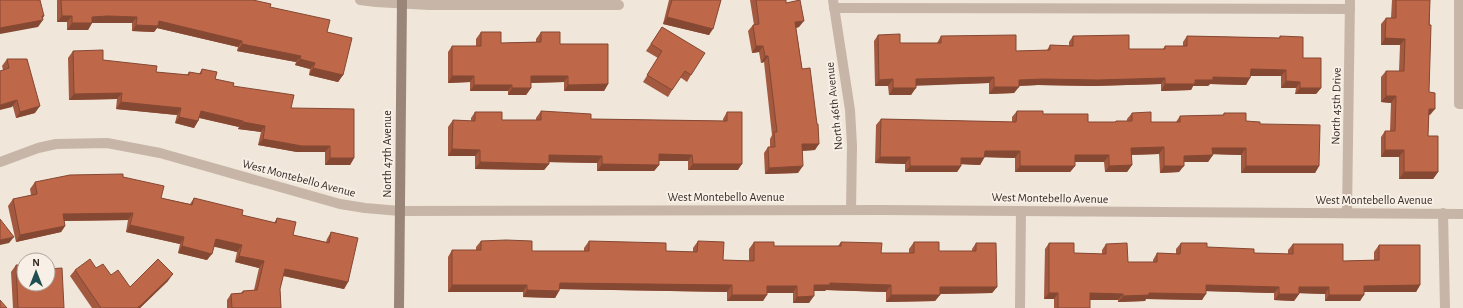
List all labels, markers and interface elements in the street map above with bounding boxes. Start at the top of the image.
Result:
street label: North 46th Avenue [823,62,845,150]
street label: North 45th Drive [1329,67,1343,145]
street label: North 47th Avenue [381,110,393,198]
street label: West Montebello Avenue [241,157,357,199]
street label: West Montebello Avenue [668,191,784,203]
street label: West Montebello Avenue [991,191,1109,205]
street label: West Montebello Avenue [1316,194,1432,206]
north arrow [16,252,56,292]
text: N [32,257,40,268]

